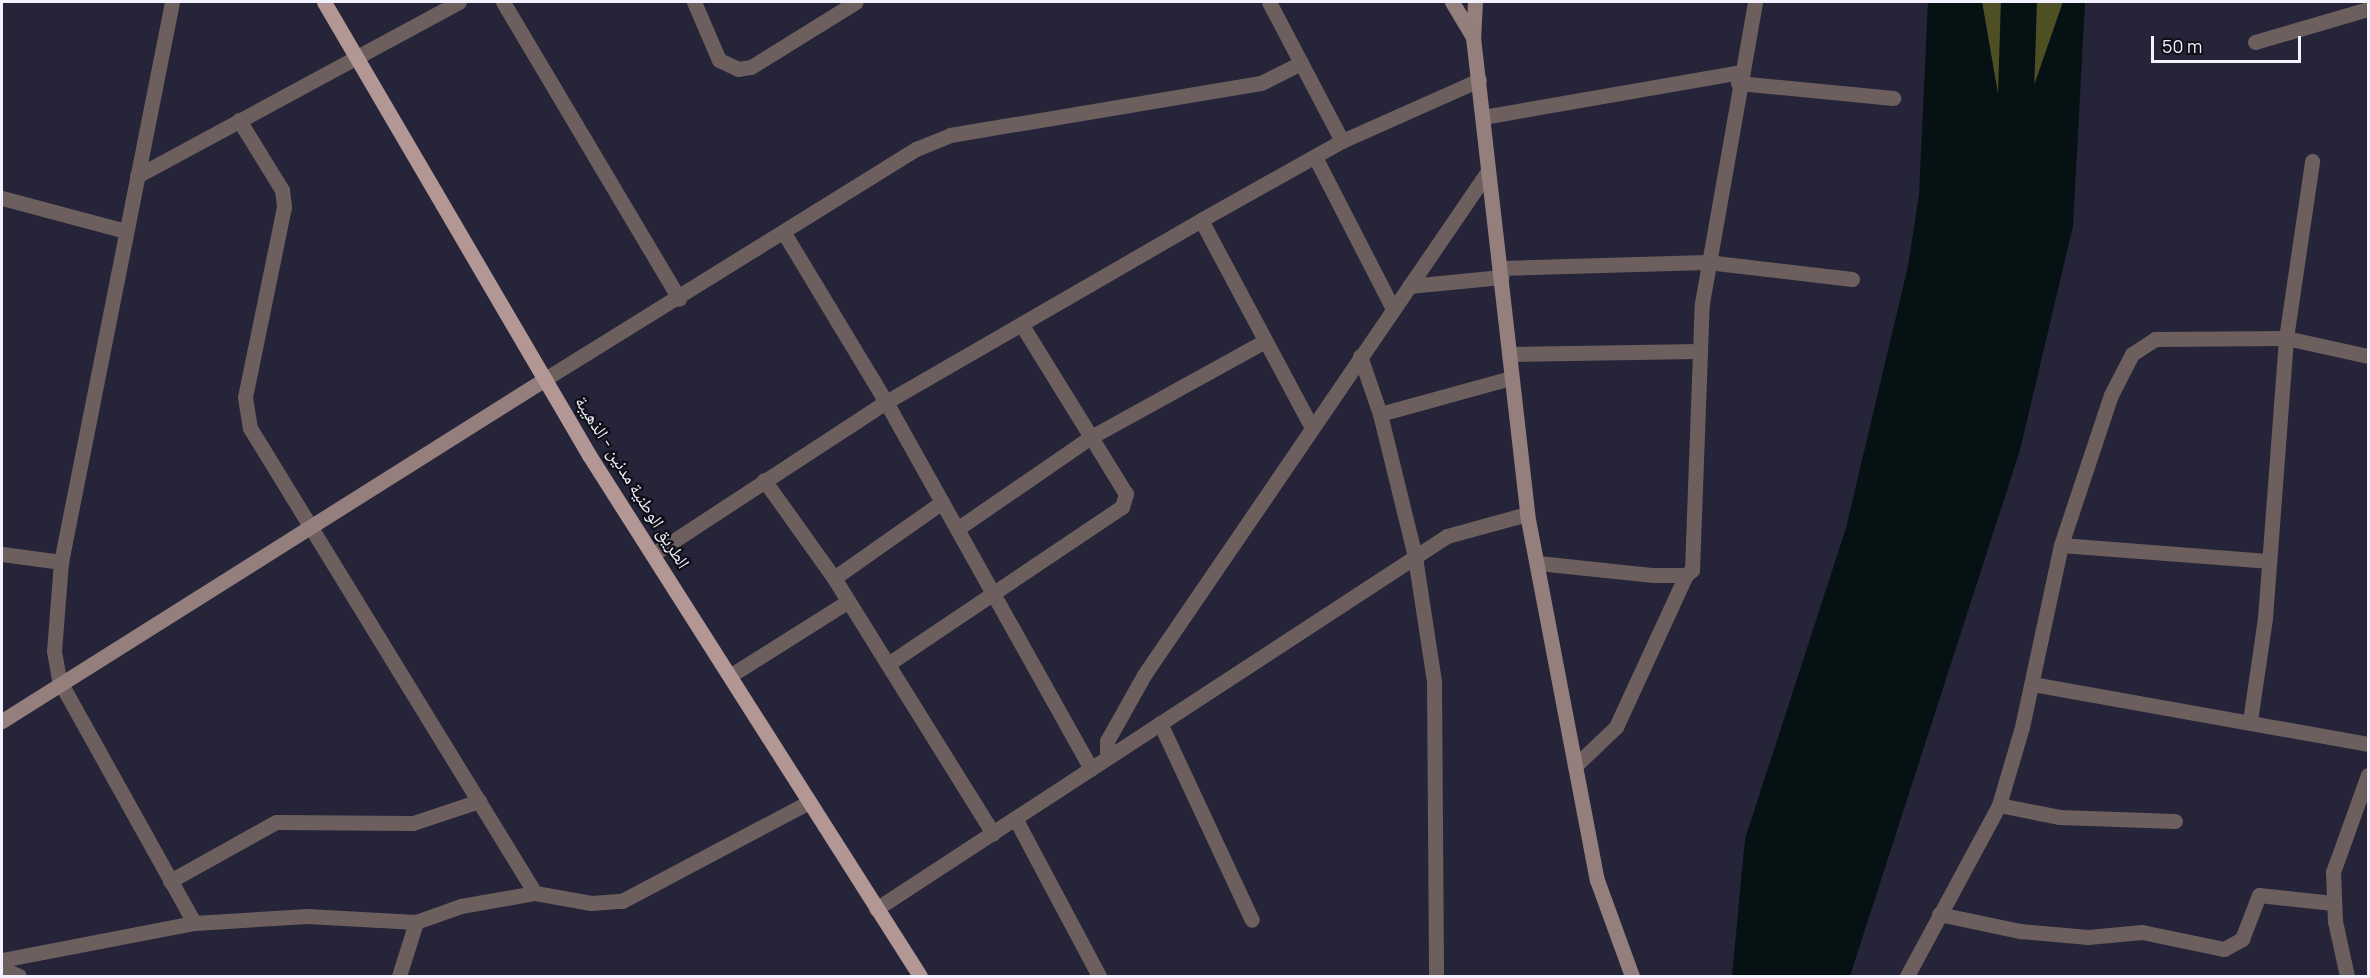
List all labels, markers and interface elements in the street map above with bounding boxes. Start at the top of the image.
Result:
scale bar [2154,24,2304,62]
text: 50 m [2162,34,2202,58]
street label: الطريق الوطنية مدنين - الذهيبة [571,392,695,572]

